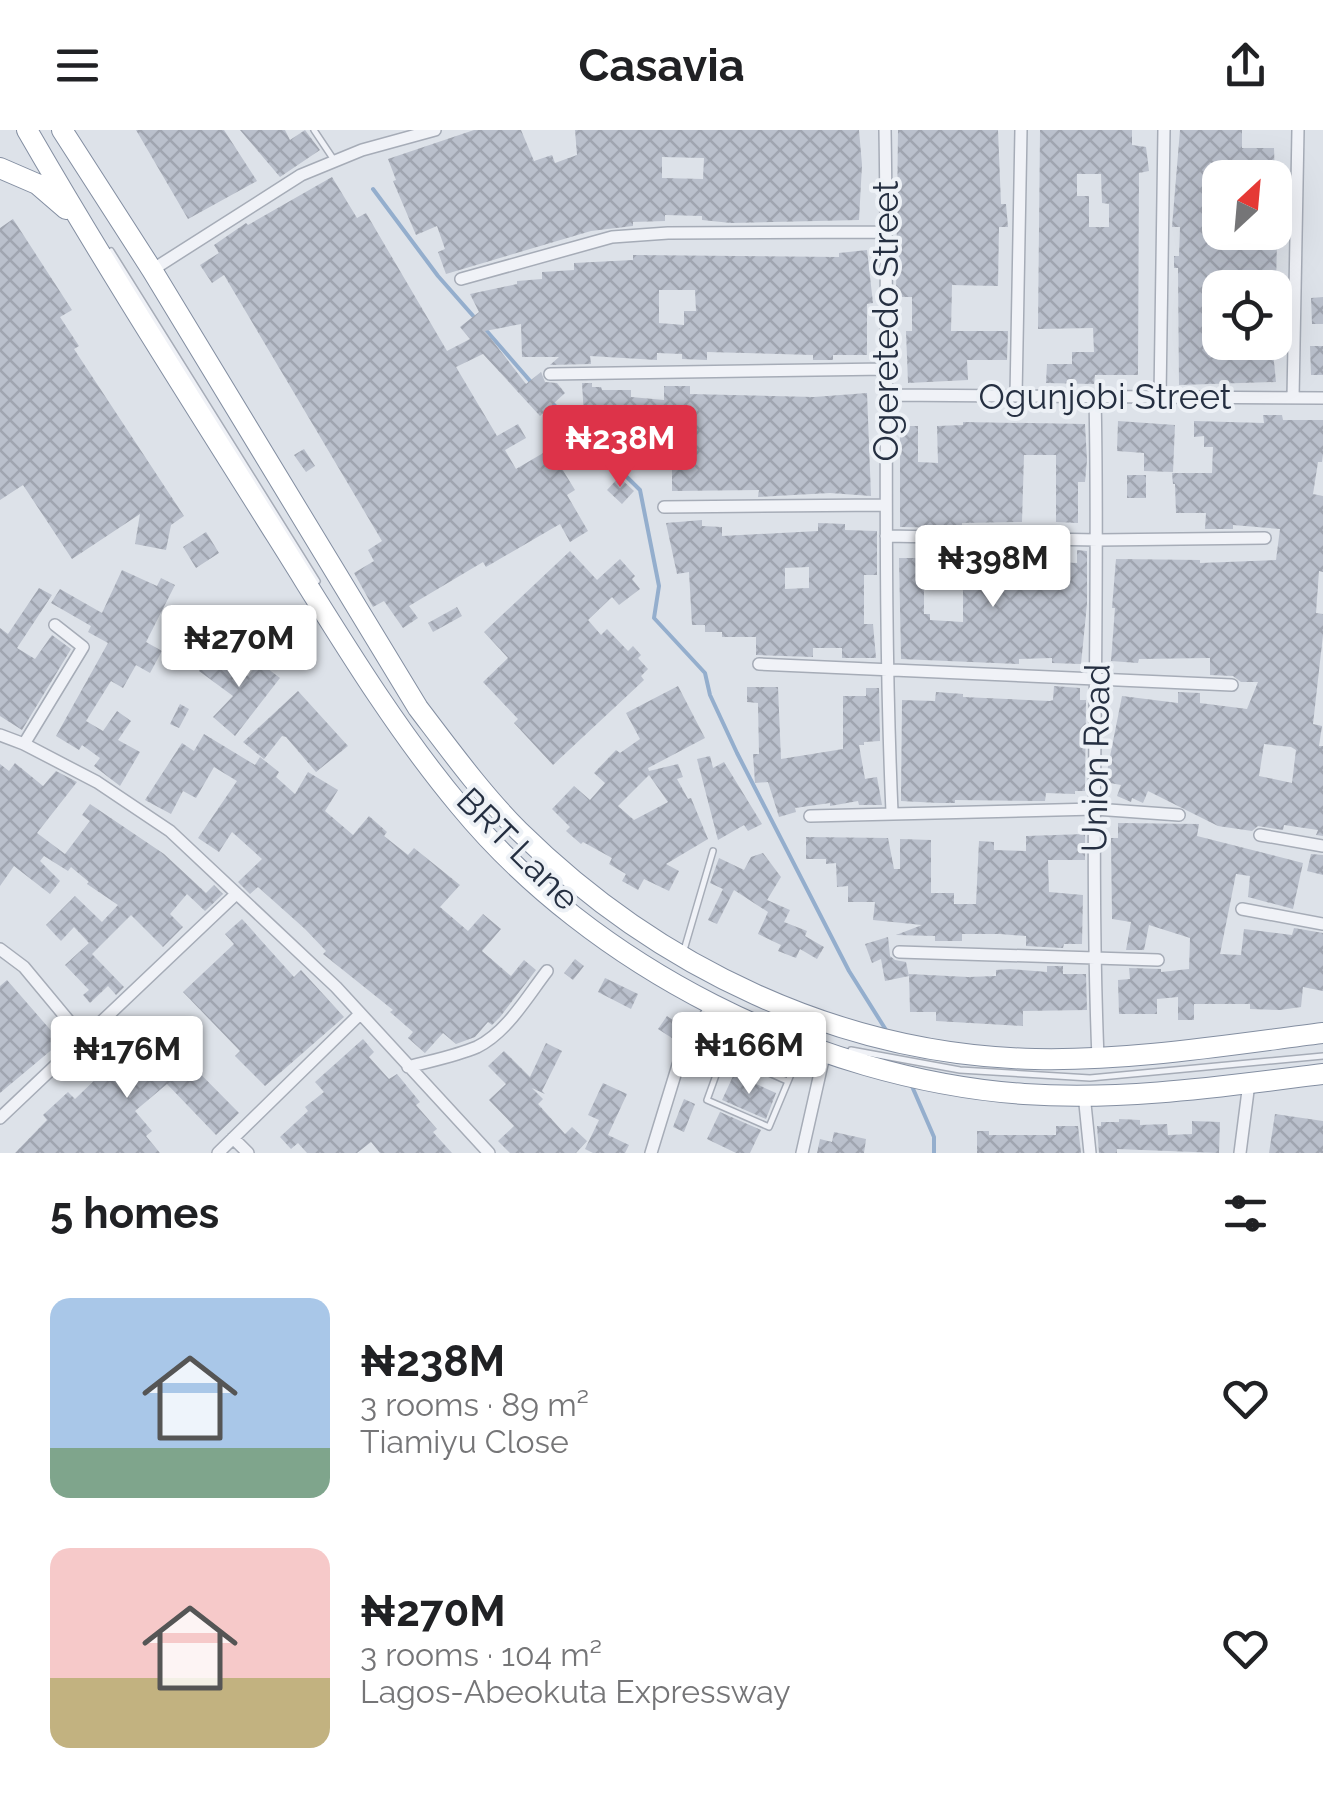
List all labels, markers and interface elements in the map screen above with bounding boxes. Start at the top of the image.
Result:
icon: menu [50,38,105,93]
icon: share [1218,38,1273,93]
text: Casavia [579,39,744,92]
north arrow [1202,160,1292,250]
map controls [1202,160,1292,360]
street label: Ogeretedo Street [865,180,906,462]
button: locate [1202,270,1292,360]
street label: Ogunjobi Street [979,376,1232,417]
pin: ₦238M [550,405,690,490]
text: ₦238M [565,419,675,456]
pin: ₦398M [923,525,1063,610]
text: ₦398M [937,539,1049,576]
pin: ₦270M [169,605,309,690]
text: ₦270M [184,619,294,656]
street label: Union Road [1073,663,1118,853]
street label: BRT Lane [449,779,588,918]
pin: ₦166M [679,1012,819,1097]
pin: ₦176M [57,1016,197,1101]
text: ₦166M [694,1026,804,1063]
text: ₦176M [73,1030,181,1067]
icon: filters [1218,1186,1273,1241]
text: 5 homes [50,1189,219,1238]
text: ₦238M [360,1337,505,1386]
icon: home [130,1338,250,1458]
icon: heart [1218,1371,1273,1426]
text: 3 rooms · 89 m² [360,1386,589,1423]
text: Tiamiyu Close [360,1423,569,1460]
text: ₦270M [360,1587,506,1636]
icon: home [130,1588,250,1708]
icon: heart [1218,1621,1273,1676]
text: 3 rooms · 104 m² [360,1636,602,1673]
text: Lagos-Abeokuta Expressway [360,1673,791,1710]

